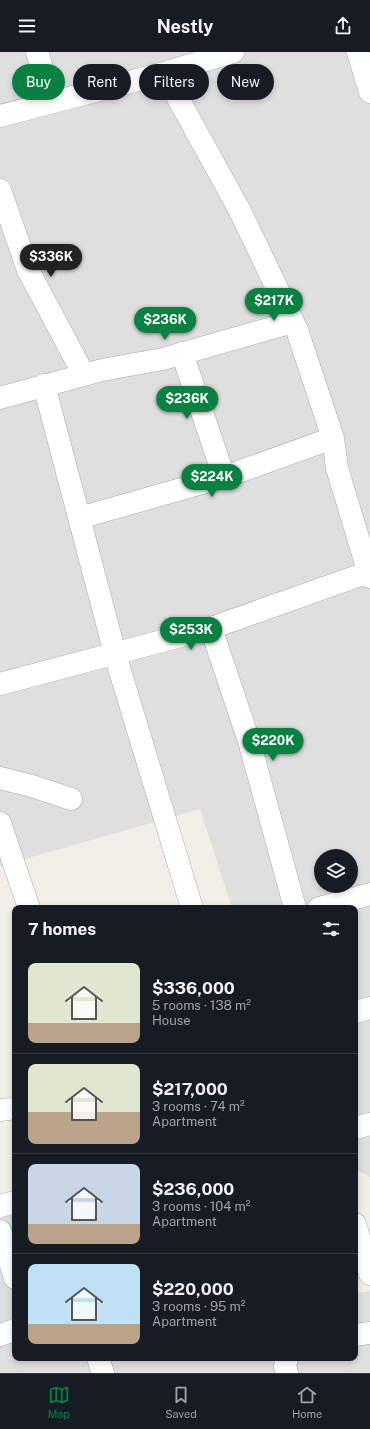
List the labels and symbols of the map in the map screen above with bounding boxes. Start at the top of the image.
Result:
pin: $336K [23,244,79,278]
pin: $217K [246,288,302,322]
pin: $236K [137,307,193,341]
pin: $236K [159,386,215,420]
pin: $224K [184,464,240,498]
pin: $253K [163,617,219,651]
pin: $220K [245,728,301,762]

